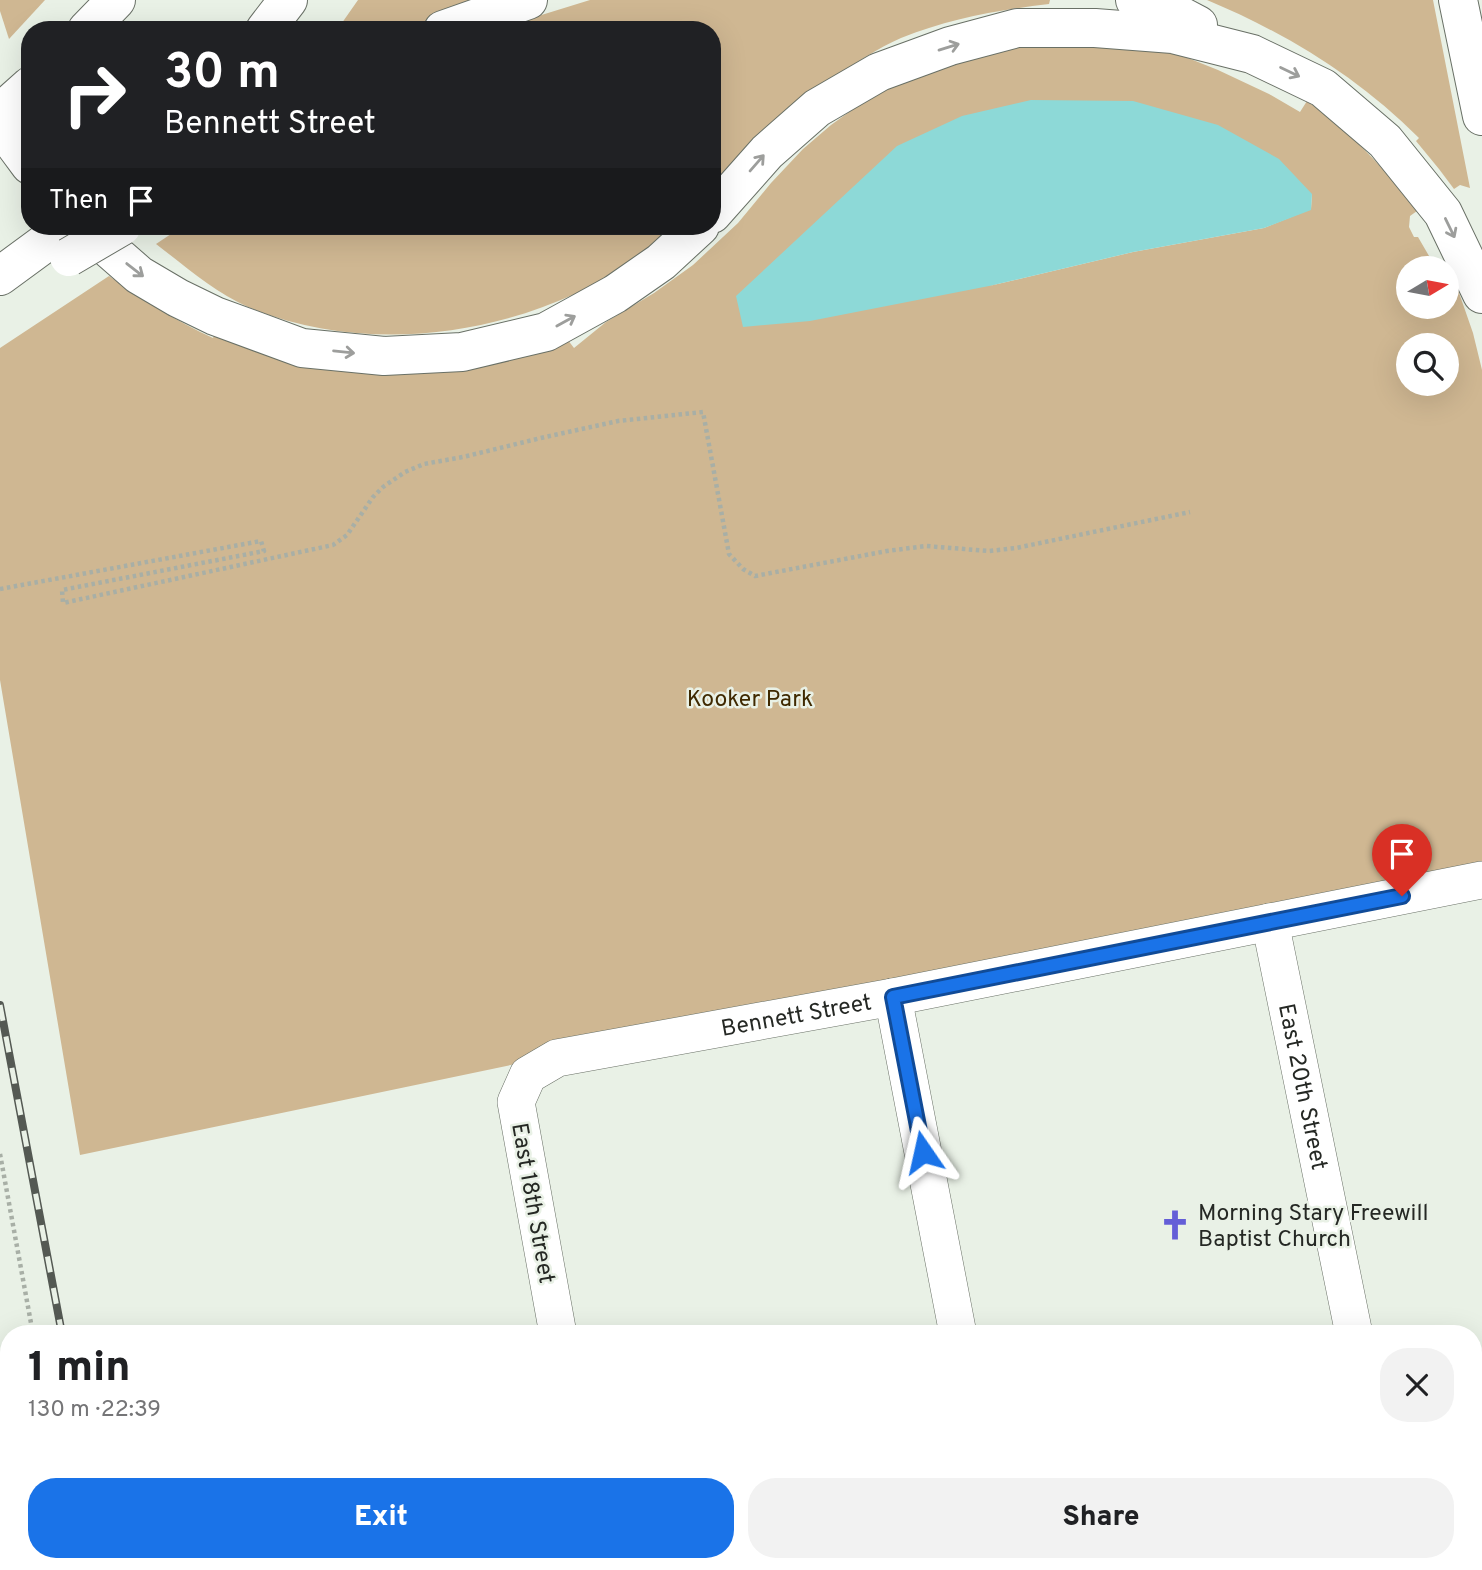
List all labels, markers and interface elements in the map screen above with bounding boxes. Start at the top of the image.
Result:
one-way arrow [938,40,960,53]
text: 30 m [164,44,280,106]
icon: right [49,49,140,140]
one-way arrow [1279,66,1300,79]
text: Bennett Street [164,105,376,145]
one-way arrow [750,155,765,173]
icon: arrive [122,182,160,220]
text: Then [49,185,108,218]
one-way arrow [1444,217,1458,238]
north arrow [1396,256,1460,318]
map controls [1396,256,1459,396]
one-way arrow [125,263,143,278]
one-way arrow [555,314,576,327]
button: search [1396,333,1459,396]
one-way arrow [332,346,355,359]
park label: Kooker Park [687,686,813,715]
pin [1372,824,1432,896]
icon: arrive [1383,835,1421,873]
street label: Bennett Street [719,989,874,1045]
street label: East 20th Street [1270,1001,1332,1173]
position arrow [886,1115,960,1189]
street label: East 18th Street [503,1121,560,1286]
place label: Morning Stary Freewill Baptist Church [1198,1200,1429,1255]
church icon: Morning Stary Freewill Baptist Church [1158,1208,1192,1242]
text: 1 min [28,1343,131,1396]
button: close [1380,1348,1454,1422]
text: 130 m · 22:39 [28,1396,161,1425]
button: Exit [28,1478,734,1558]
button: Share [748,1478,1454,1558]

